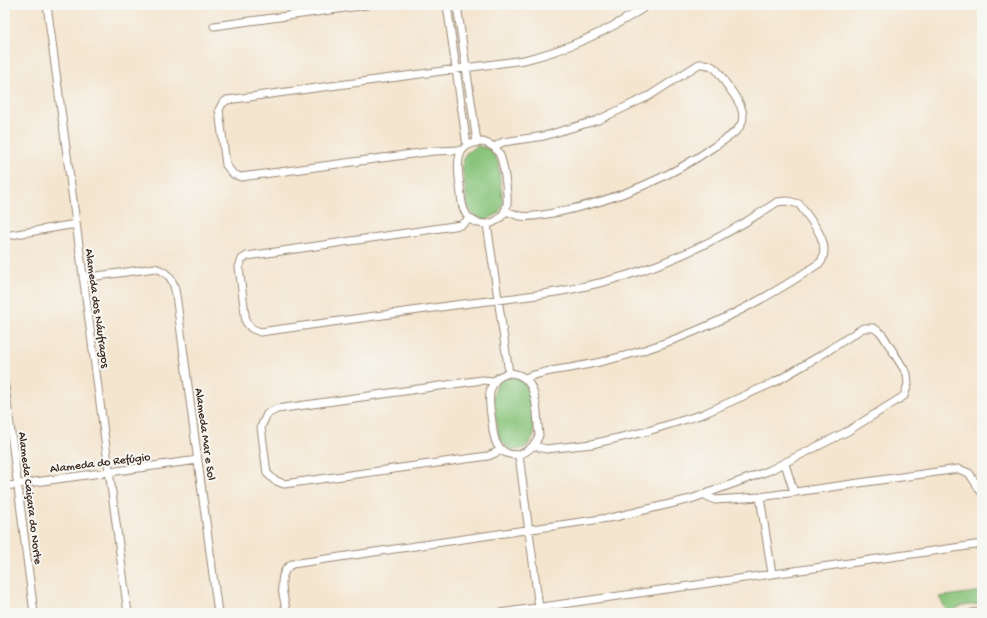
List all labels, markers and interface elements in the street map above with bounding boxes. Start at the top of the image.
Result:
street label: Alameda dos Náufragos [81,248,111,369]
street label: Alameda Mar e Sol [191,387,217,482]
street label: Alameda Caiçara do Norte [14,431,44,566]
street label: Alameda do Refúgio [49,451,151,477]

